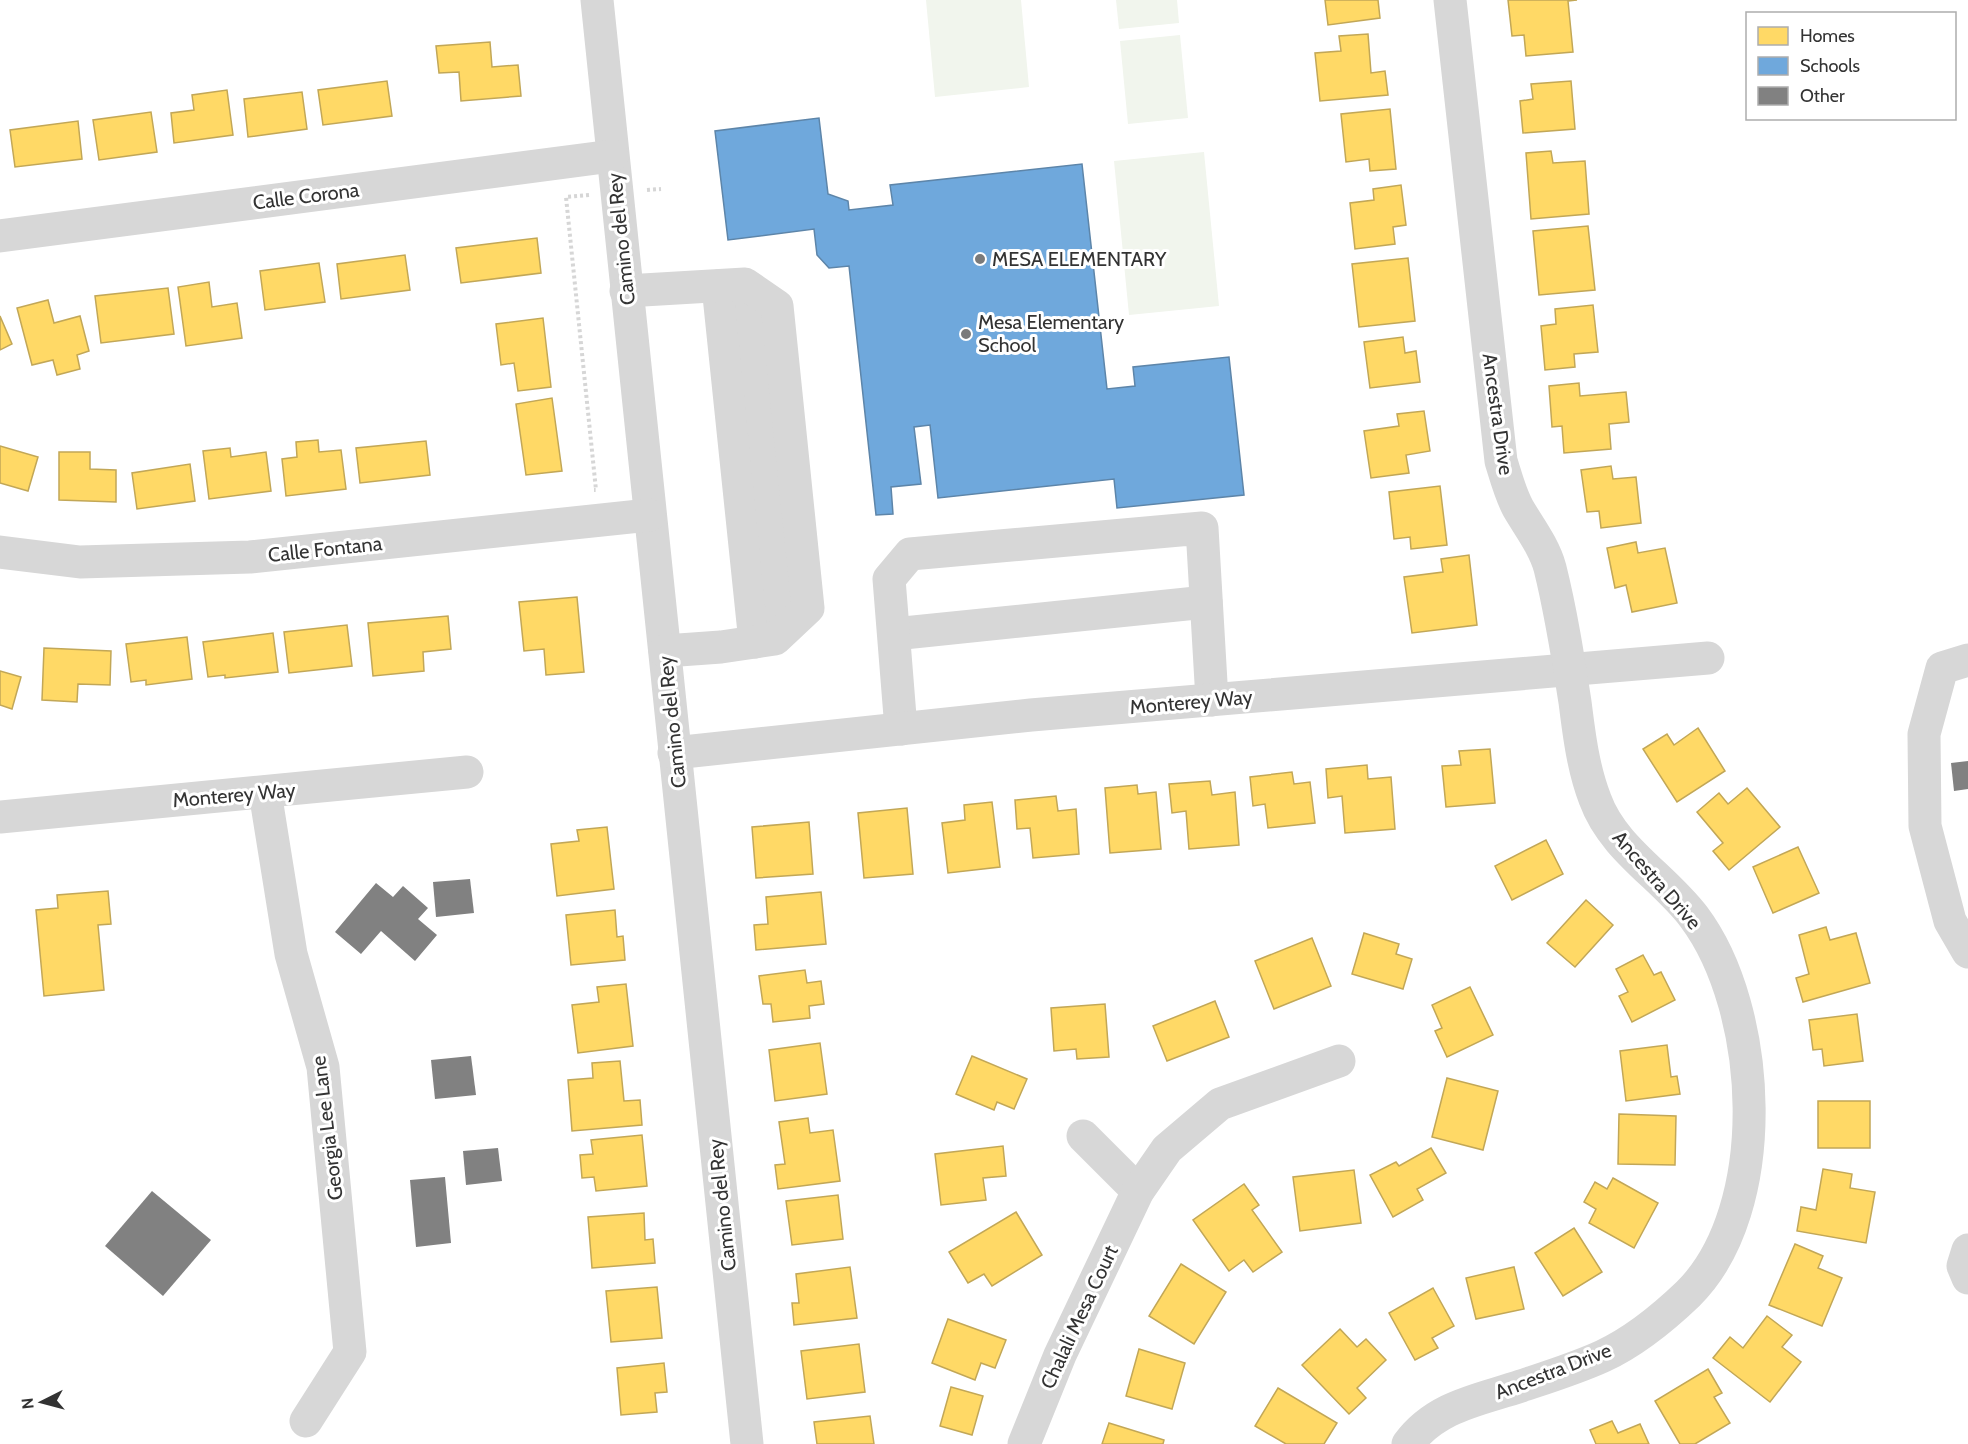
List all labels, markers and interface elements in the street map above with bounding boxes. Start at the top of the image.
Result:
legend [1746,12,1956,120]
text: Homes [1800,25,1855,47]
text: Schools [1800,55,1860,77]
text: Other [1800,85,1845,107]
street label: Camino del Rey [602,172,640,306]
street label: Calle Corona [251,178,361,214]
place label: MESA ELEMENTARY [992,247,1167,271]
marker: MESA ELEMENTARY [973,252,987,266]
place label: Mesa Elementary School [978,310,1124,357]
marker: Mesa Elementary School [959,327,973,341]
street label: Ancestra Drive [1478,352,1518,476]
street label: Calle Fontana [267,531,384,567]
street label: Camino del Rey [653,655,691,789]
street label: Monterey Way [1129,685,1253,719]
street label: Monterey Way [172,778,296,812]
street label: Ancestra Drive [1608,826,1706,934]
street label: Georgia Lee Lane [306,1054,348,1202]
street label: Camino del Rey [703,1138,741,1272]
street label: Chalali Mesa Court [1035,1241,1123,1393]
street label: Ancestra Drive [1491,1338,1615,1404]
north arrow [12,1372,72,1432]
text: N [18,1397,38,1410]

